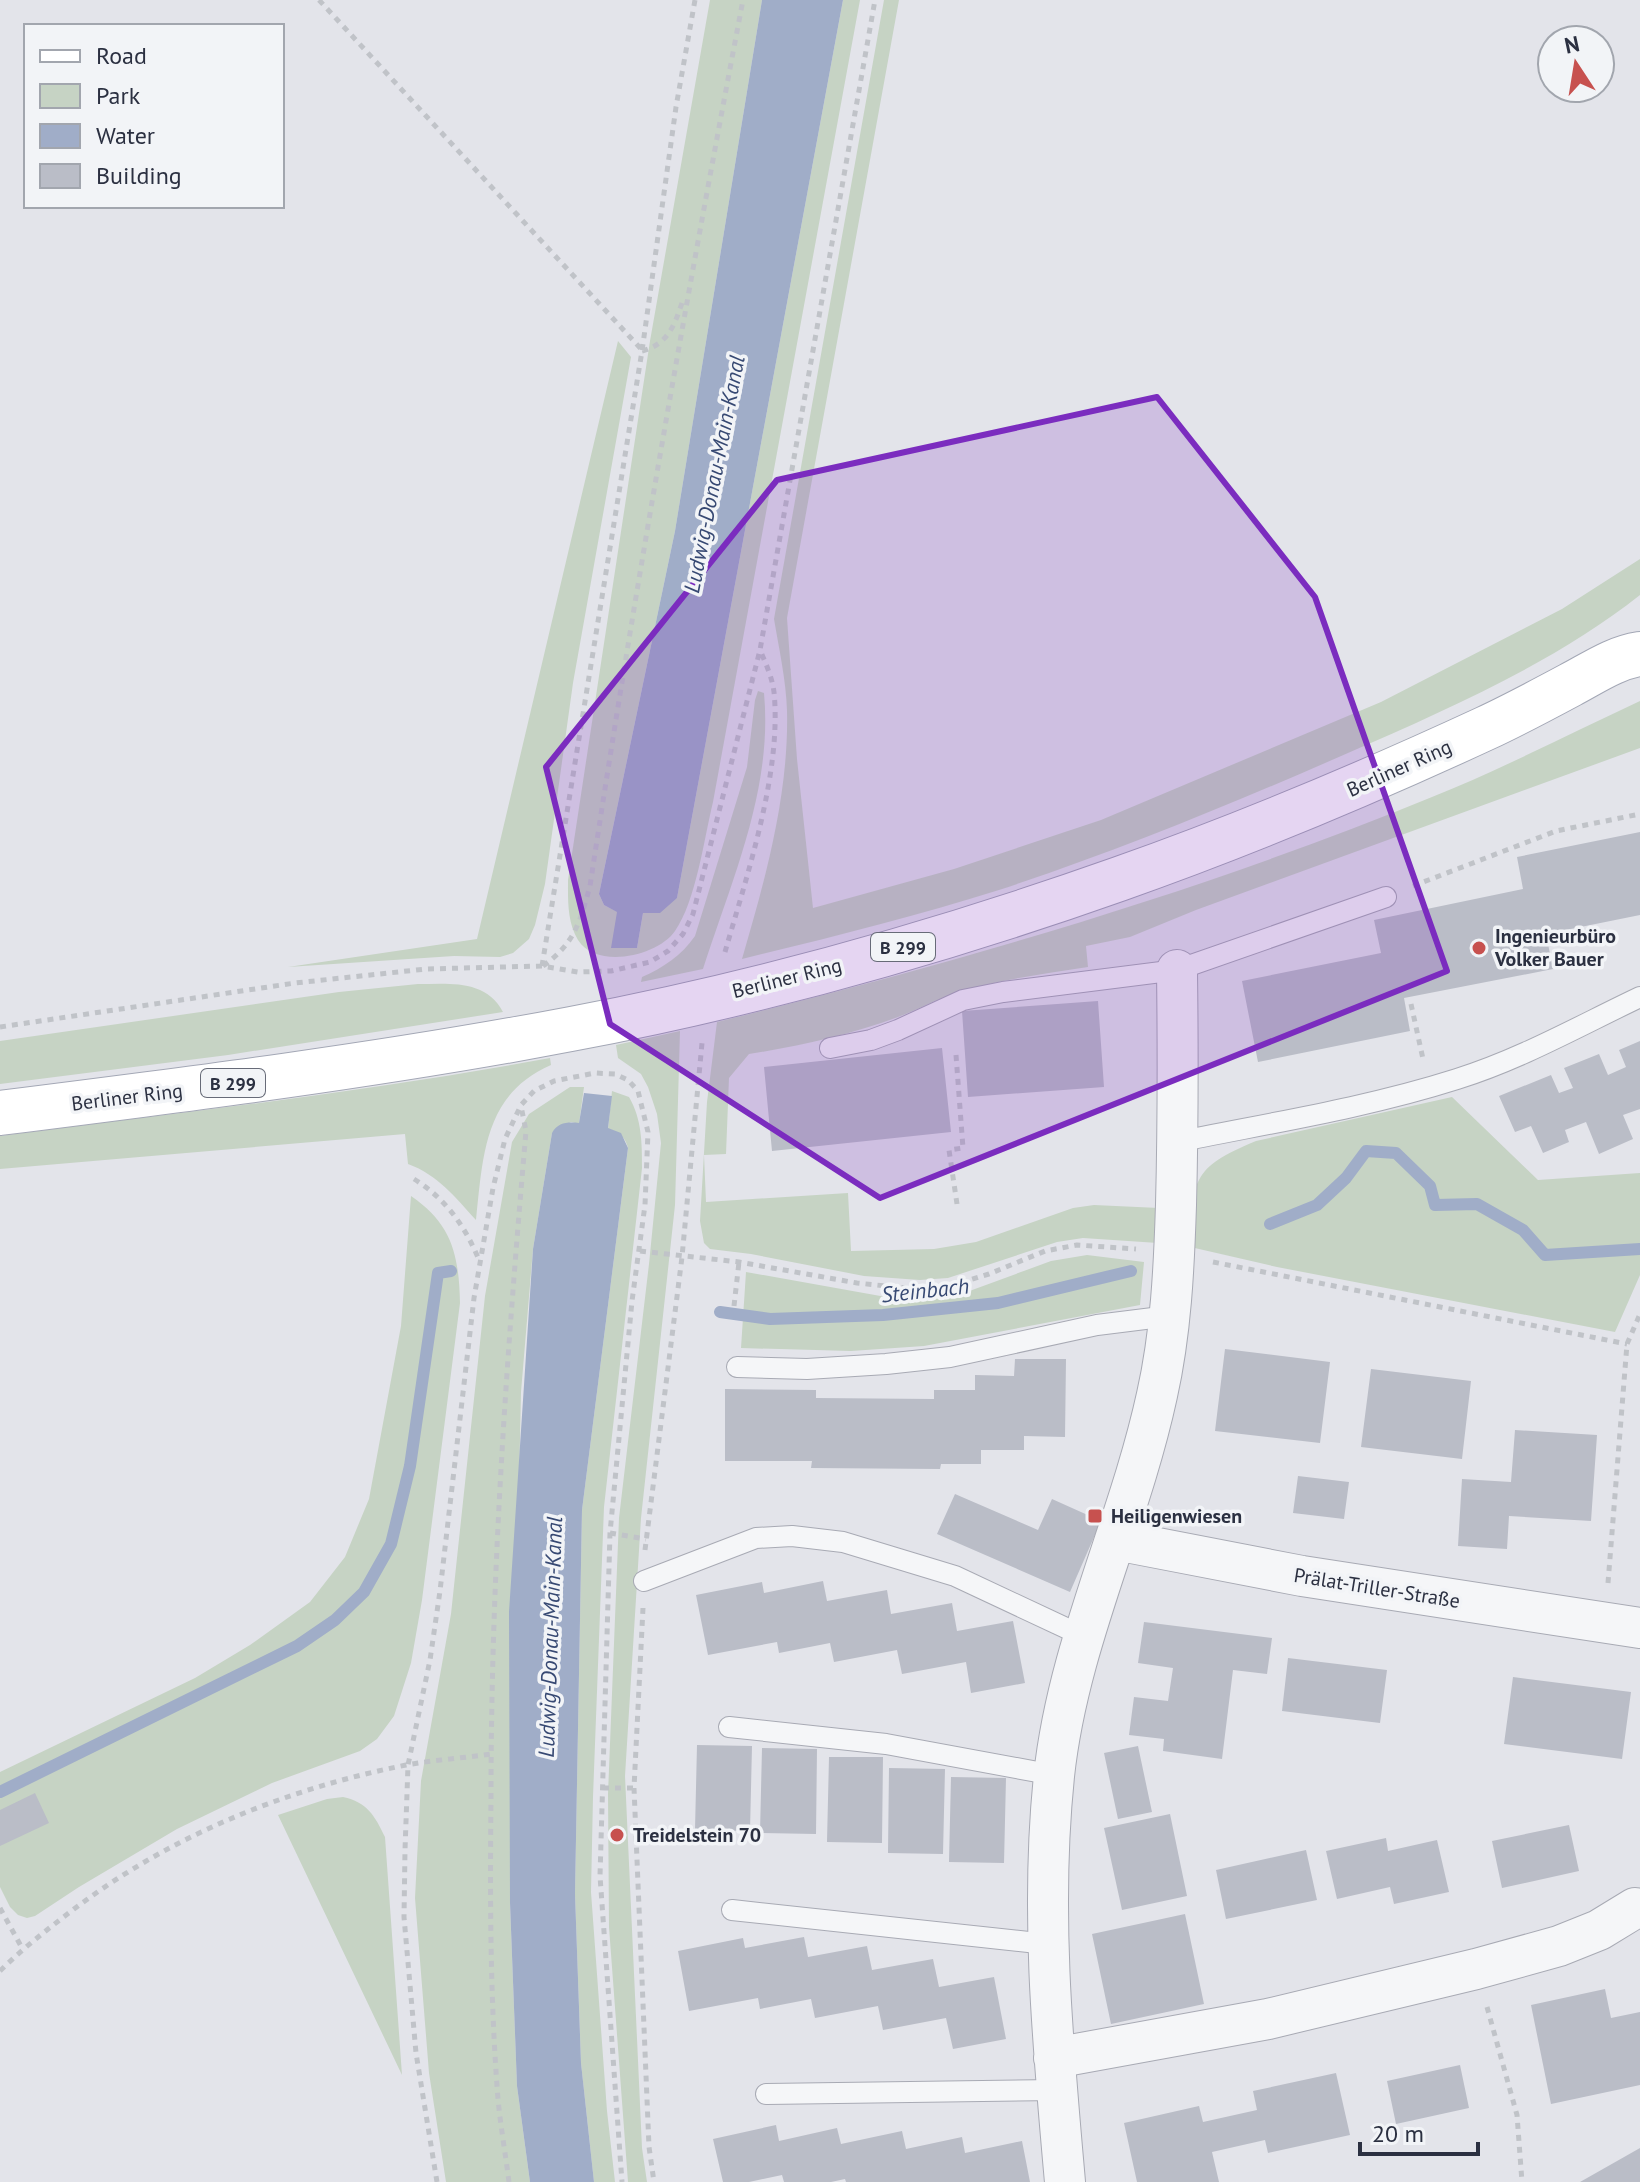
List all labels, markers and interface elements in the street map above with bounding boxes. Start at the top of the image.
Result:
legend [24,24,284,208]
north arrow [1536,24,1616,104]
text: N [1562,29,1582,60]
text: Road [96,40,147,71]
text: Park [96,80,141,111]
text: Water [96,120,155,151]
text: Building [96,160,182,191]
water label: Ludwig-Donau-Main-Kanal [677,353,751,595]
street label: Berliner Ring [1343,733,1455,803]
place label: Ingenieurbüro Volker Bauer [1494,923,1616,972]
road number: B 299 [871,933,935,961]
marker: Ingenieurbüro Volker Bauer [1470,939,1488,957]
street label: Berliner Ring [730,952,844,1004]
road number: B 299 [201,1069,265,1097]
street label: Berliner Ring [70,1077,184,1117]
water label: Steinbach [880,1271,970,1309]
place label: Heiligenwiesen [1111,1503,1242,1529]
marker: Heiligenwiesen [1086,1507,1104,1525]
water label: Ludwig-Donau-Main-Kanal [532,1516,568,1758]
street label: Prälat-Triller-Straße [1292,1562,1462,1614]
place label: Treidelstein 70 [633,1822,761,1848]
marker: Treidelstein 70 [608,1826,626,1844]
scale bar [1360,2106,1478,2156]
text: 20 m [1372,2118,1424,2149]

